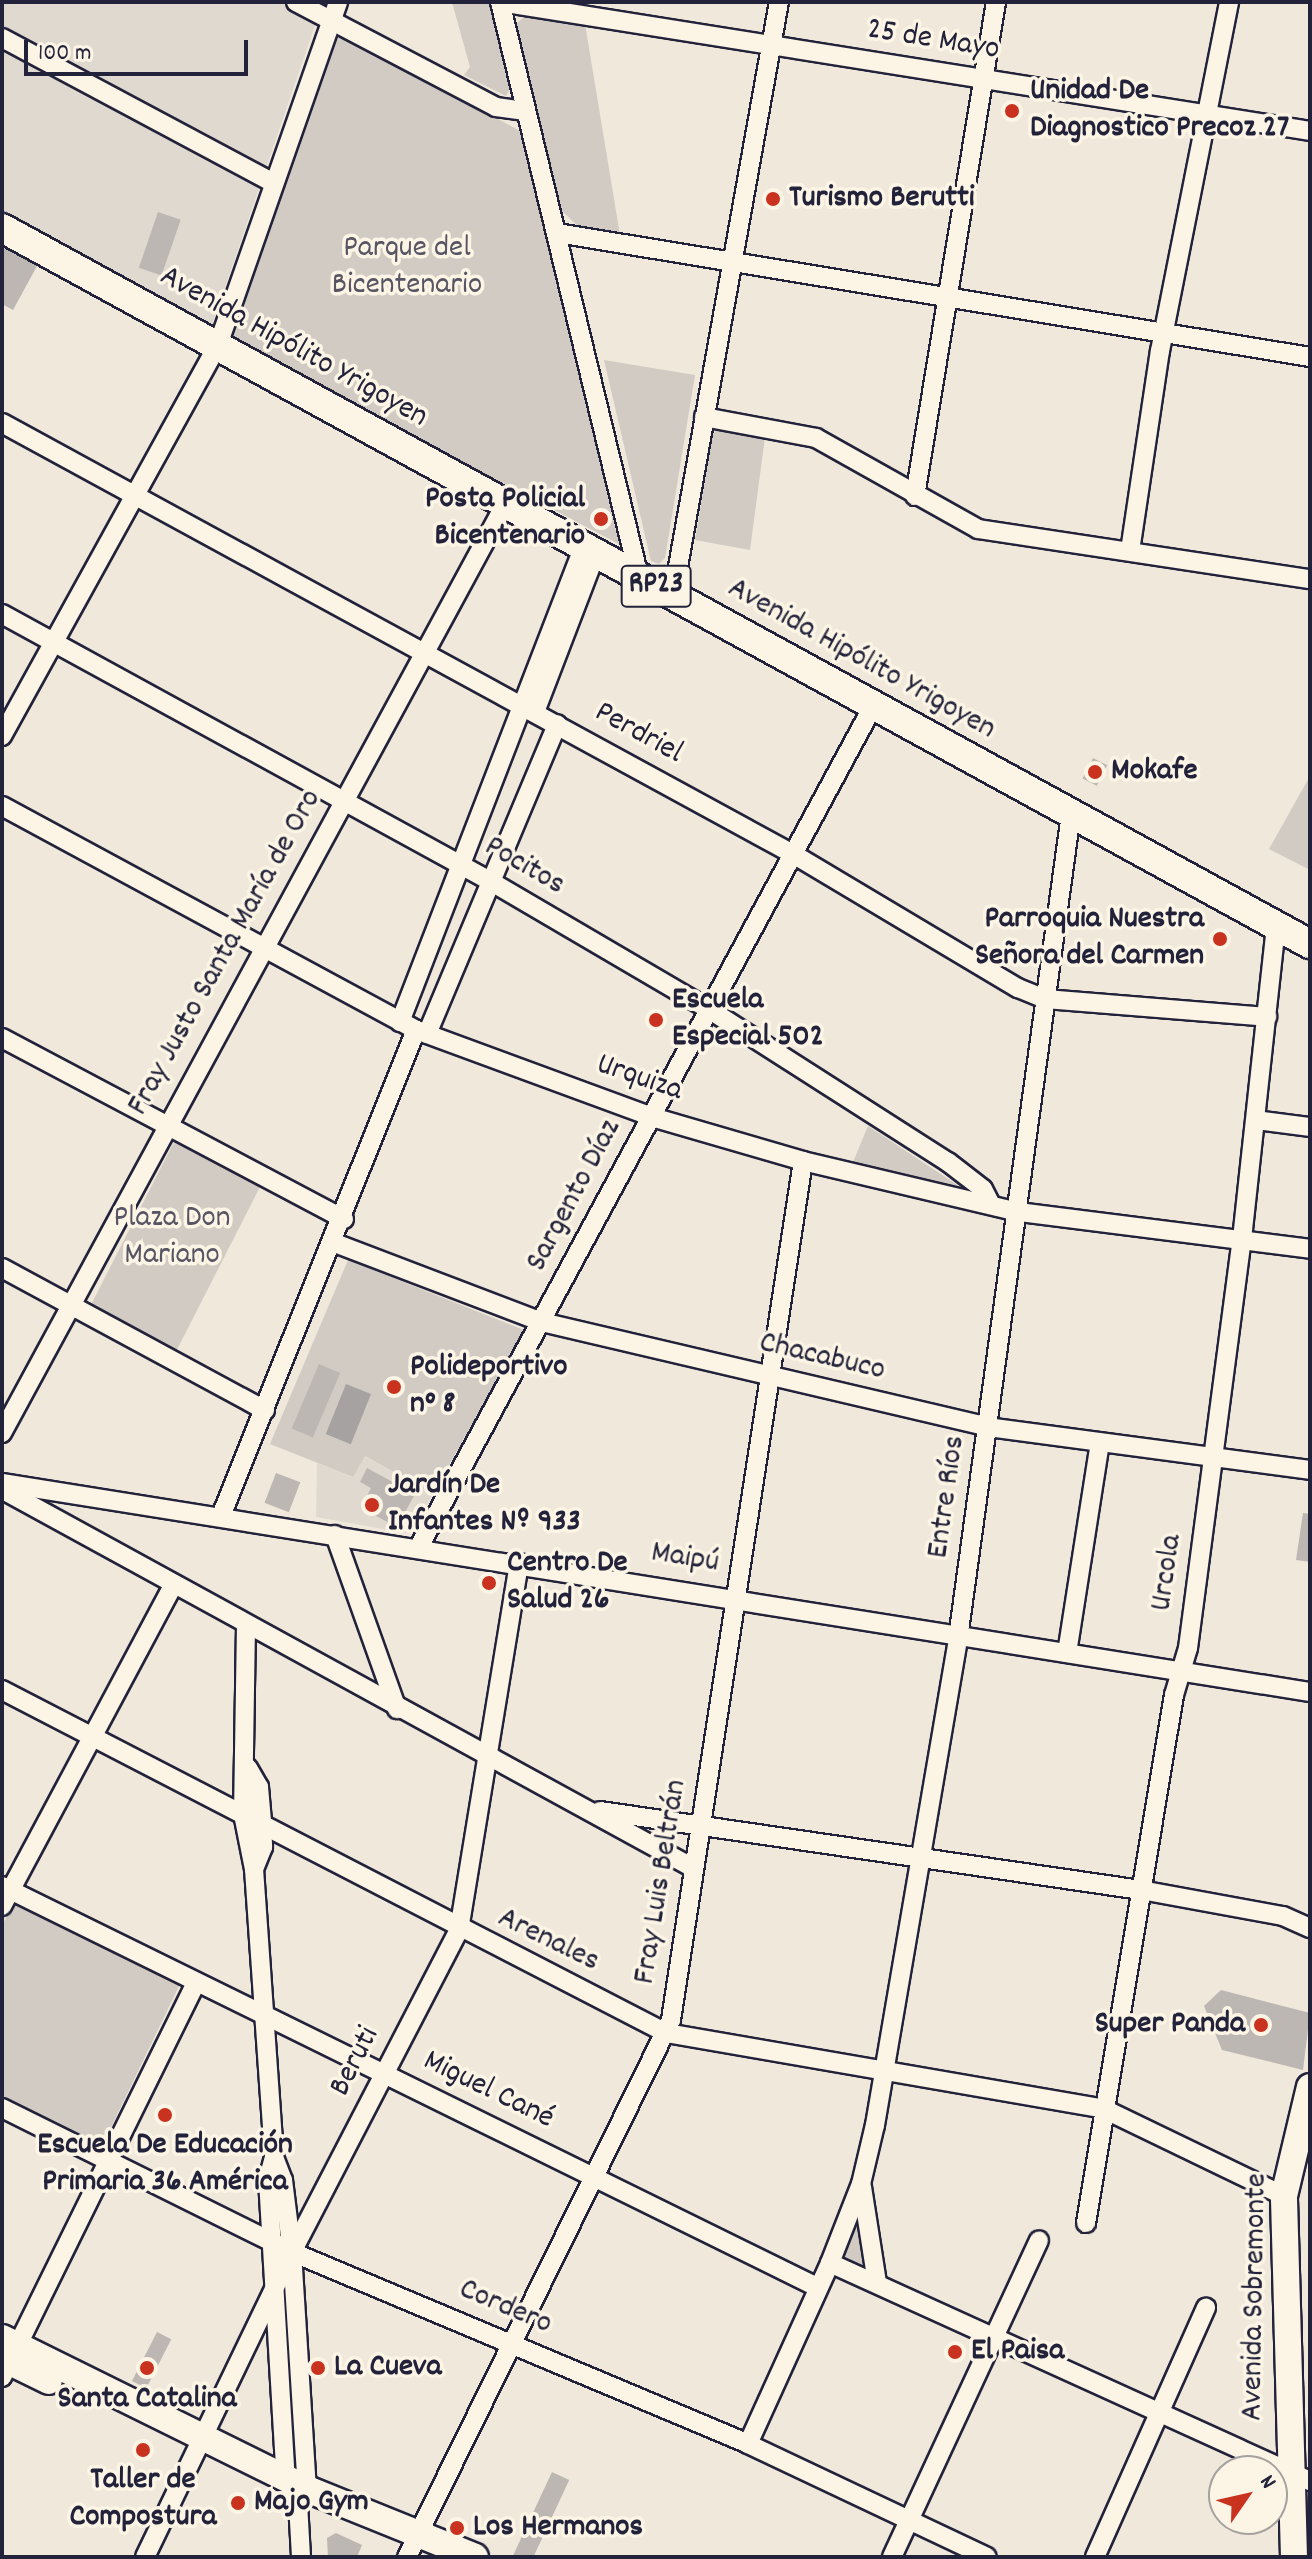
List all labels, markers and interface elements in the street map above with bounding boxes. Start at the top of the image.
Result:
street label: 25 de Mayo [864,12,1002,70]
scale bar [28,24,252,74]
text: 100 m [38,37,91,71]
place label: Unidad De Diagnostico Precoz 27 [1030,74,1289,149]
marker: Unidad De Diagnostico Precoz 27 [1001,100,1023,122]
place label: Turismo Berutti [789,180,975,218]
marker: Turismo Berutti [764,190,782,208]
park label: Parque del Bicentenario [332,231,482,306]
street label: Avenida Hipólito Yrigoyen [152,258,434,438]
place label: Posta Policial Bicentenario [425,482,585,557]
marker: Posta Policial Bicentenario [592,510,610,528]
road number: RP23 [620,560,692,612]
street label: Avenida Hipólito Yrigoyen [720,570,1002,750]
street label: Perdriel [587,694,689,774]
place label: Mokafe [1111,753,1197,791]
marker: Mokafe [1086,763,1104,781]
street label: Fray Justo Santa María de Oro [120,783,332,1123]
street label: Pocitos [477,829,571,905]
place label: Parroquia Nuestra Señora del Carmen [975,902,1204,977]
marker: Parroquia Nuestra Señora del Carmen [1211,930,1229,948]
place label: Escuela Especial 502 [672,983,824,1058]
marker: Escuela Especial 502 [647,1011,665,1029]
street label: Urquiza [591,1046,687,1112]
street label: Sargento Díaz [519,1113,631,1279]
park label: Plaza Don Mariano [113,1201,231,1276]
street label: Chacabuco [755,1325,889,1391]
place label: Polideportivo n° 8 [410,1350,567,1425]
marker: Polideportivo n° 8 [385,1378,403,1396]
street label: Entre Ríos [920,1433,976,1561]
place label: Jardín De Infantes Nº 933 [388,1468,581,1543]
marker: Jardín De Infantes Nº 933 [363,1496,381,1514]
street label: Urcola [1144,1532,1192,1614]
street label: Maipú [648,1535,722,1583]
place label: Centro De Salud 26 [507,1546,628,1621]
marker: Centro De Salud 26 [478,1572,500,1594]
street label: Fray Luis Beltrán [627,1777,697,1987]
street label: Arenales [491,1900,605,1982]
place label: Super Panda [1095,2006,1245,2044]
marker: Super Panda [1252,2016,1270,2034]
street label: Beruti [322,2021,390,2103]
street label: Miguel Cané [416,2043,560,2139]
marker: Escuela De Educación Primaria 36 América [156,2106,174,2124]
place label: Escuela De Educación Primaria 36 América [37,2128,293,2203]
street label: Avenida Sobremonte [1235,2173,1277,2421]
street label: Cordero [453,2271,557,2345]
place label: El Paisa [971,2333,1064,2371]
marker: El Paisa [946,2343,964,2361]
place label: La Cueva [334,2349,441,2387]
marker: Santa Catalina [138,2359,156,2377]
marker: La Cueva [309,2359,327,2377]
place label: Santa Catalina [58,2381,236,2419]
marker: Taller de Compostura [134,2441,152,2459]
north arrow [1208,2455,1288,2535]
place label: Taller de Compostura [70,2463,216,2538]
text: N [1251,2469,1283,2496]
place label: Majo Gym [254,2484,369,2522]
marker: Majo Gym [229,2494,247,2512]
place label: Los Hermanos [473,2509,643,2547]
marker: Los Hermanos [448,2519,466,2537]

